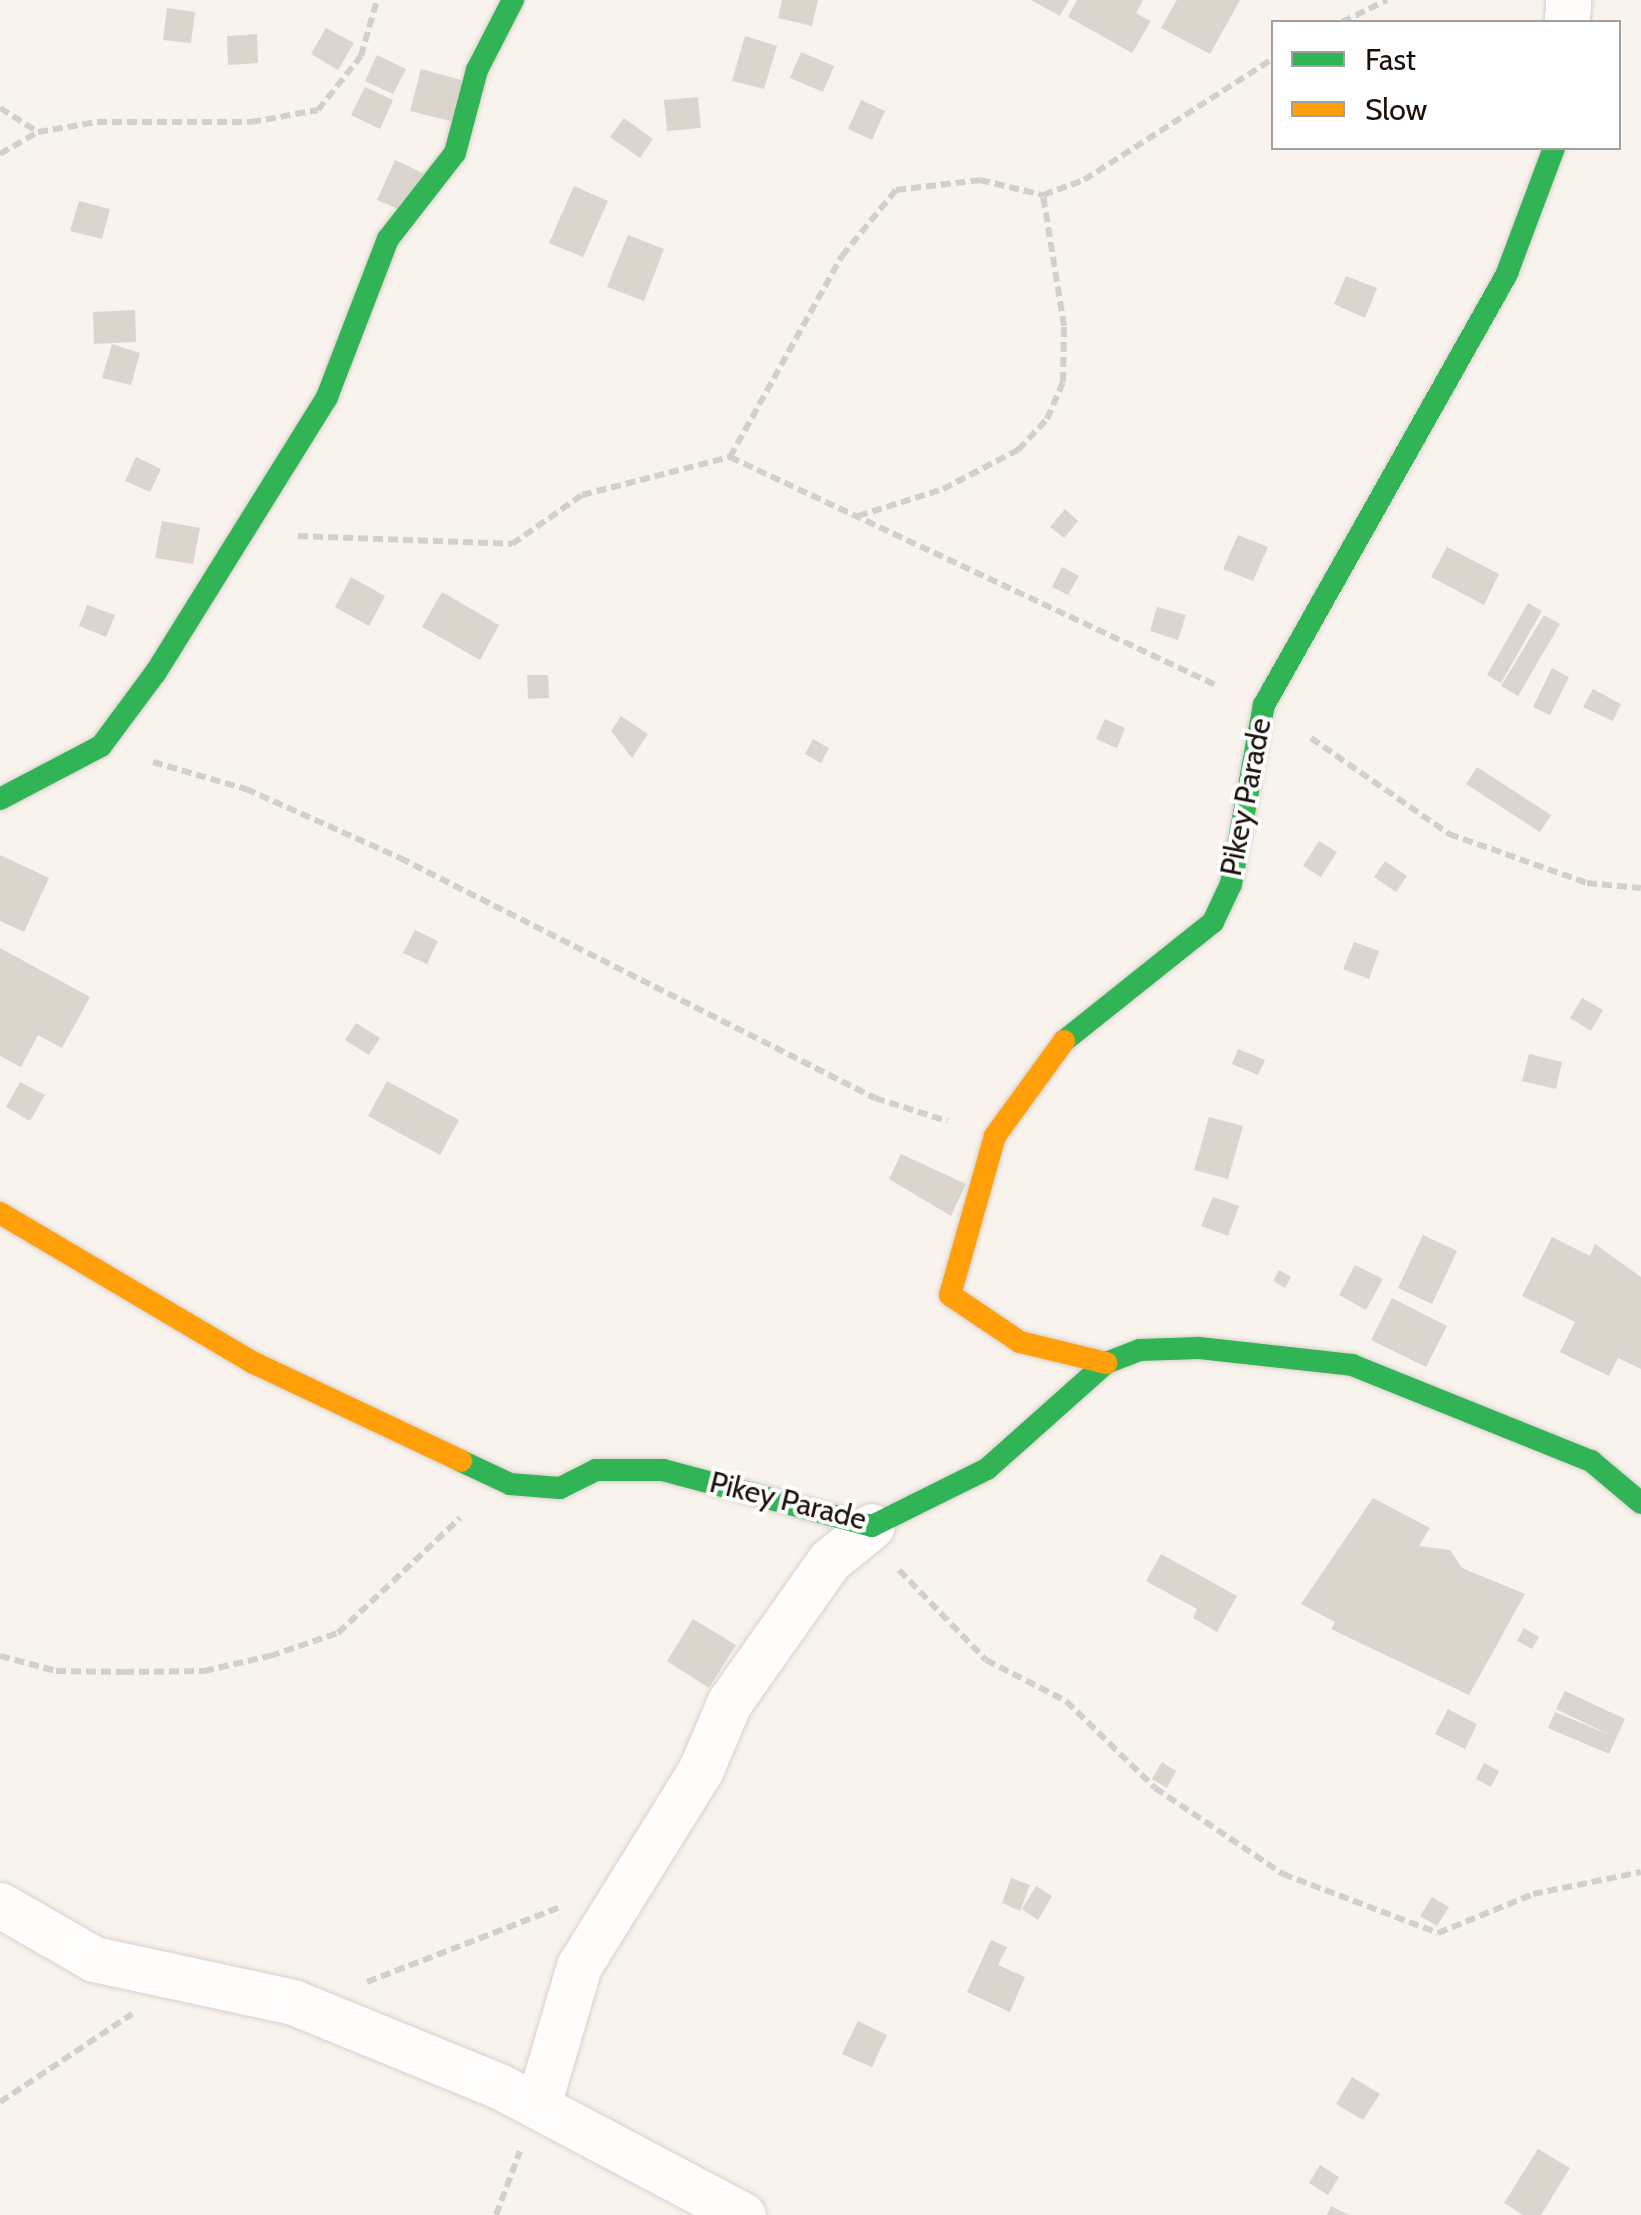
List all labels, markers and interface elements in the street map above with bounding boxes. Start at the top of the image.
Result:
legend [1271,20,1621,150]
text: Fast [1365,41,1416,78]
text: Slow [1365,91,1427,128]
street label: Pikey Parade [1213,715,1279,879]
street label: Pikey Parade [706,1464,870,1538]

